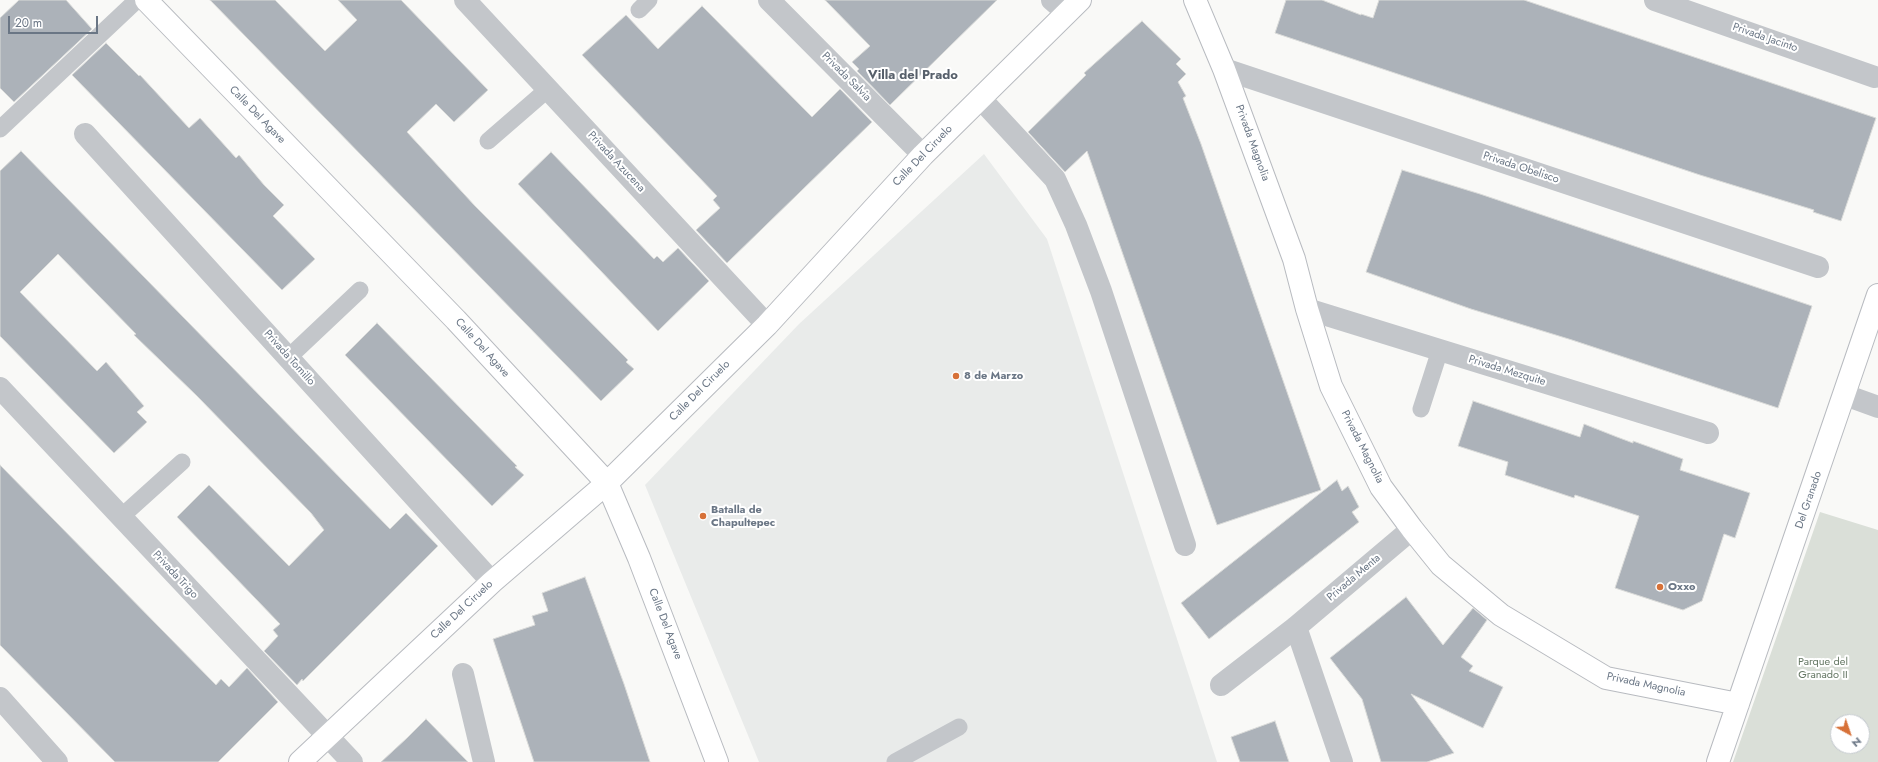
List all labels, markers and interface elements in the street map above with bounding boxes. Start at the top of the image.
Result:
scale bar [10,8,100,34]
text: 20 m [15,14,42,32]
street label: Privada Jacinto [1731,21,1799,55]
street label: Privada Salvia [819,50,873,104]
district label: Villa del Prado [868,68,958,84]
street label: Calle Del Agave [226,83,288,147]
street label: Privada Magnolia [1232,103,1272,183]
street label: Calle Del Ciruelo [890,123,956,189]
street label: Privada Azucena [585,129,647,195]
street label: Privada Obelisco [1481,149,1561,187]
street label: Calle Del Agave [452,316,512,380]
street label: Privada Tomillo [261,328,317,388]
street label: Privada Mezquite [1467,353,1547,389]
street label: Calle Del Ciruelo [667,358,733,424]
place label: 8 de Marzo [964,369,1023,383]
marker: 8 de Marzo [951,371,961,381]
street label: Privada Magnolia [1338,408,1386,486]
street label: Del Granado [1793,470,1825,530]
place label: Batalla de Chapultepec [711,503,775,529]
marker: Batalla de Chapultepec [698,511,708,521]
street label: Privada Trigo [150,548,200,602]
street label: Privada Menta [1325,552,1383,604]
street label: Calle Del Ciruelo [428,578,496,642]
place label: Oxxo [1668,580,1695,594]
marker: Oxxo [1655,582,1665,592]
street label: Calle Del Agave [645,587,685,661]
park label: Parque del Granado II [1798,655,1848,681]
street label: Privada Magnolia [1605,670,1687,700]
north arrow [1830,714,1870,754]
text: N [1849,733,1866,751]

